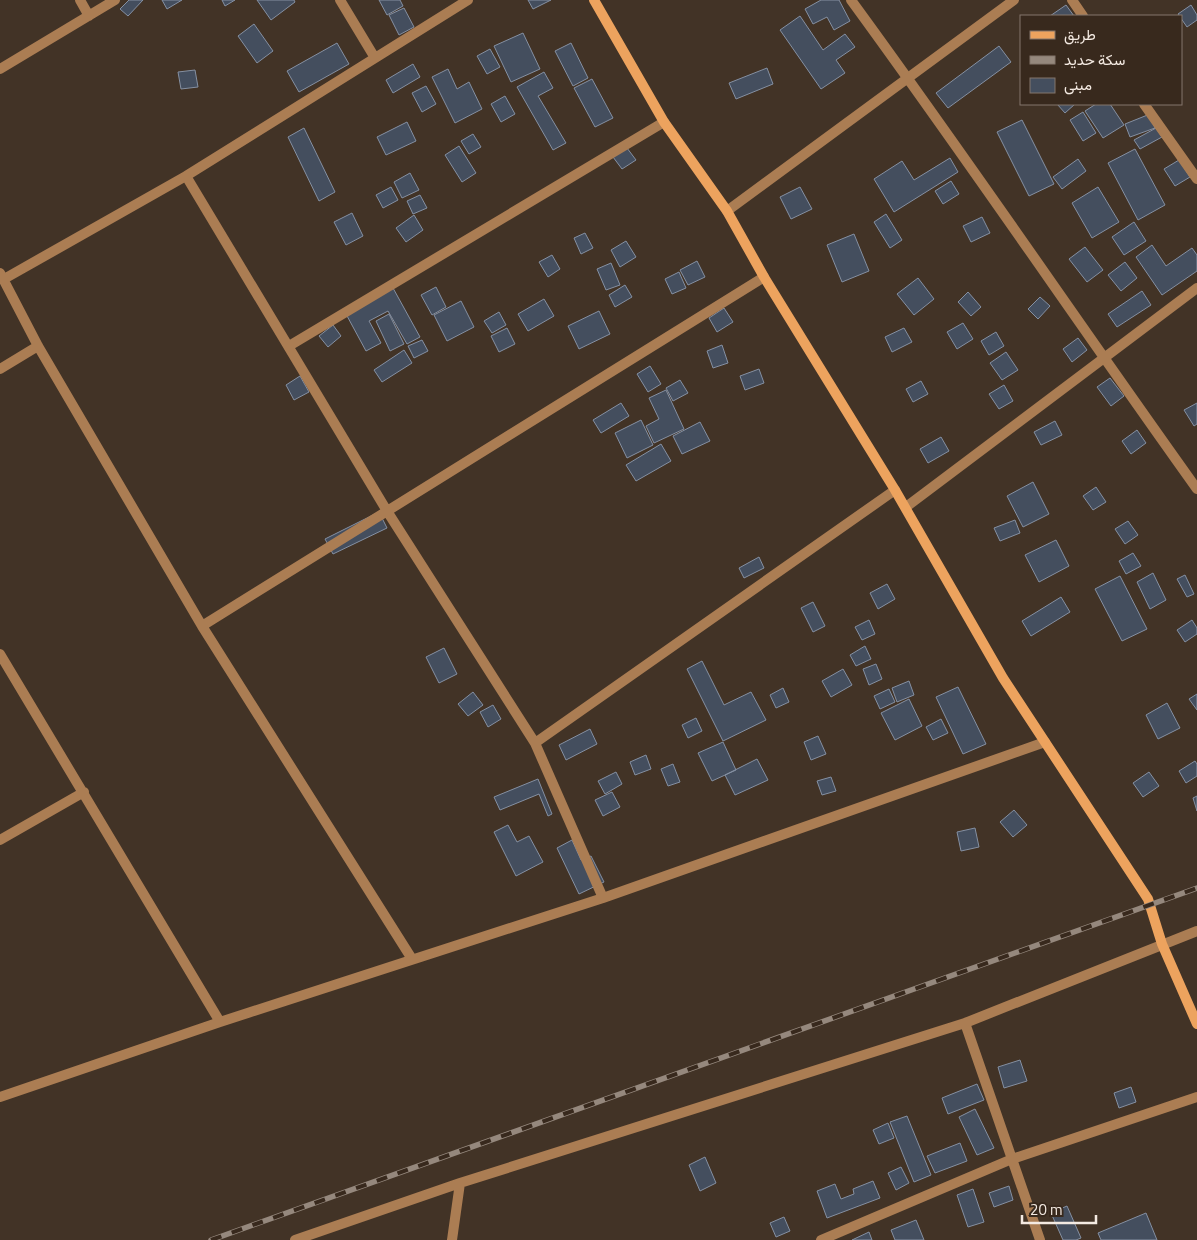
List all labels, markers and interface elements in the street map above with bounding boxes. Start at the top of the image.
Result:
legend [1020,15,1182,105]
text: طريق [1064,23,1096,46]
text: سكة حديد [1064,48,1125,71]
text: مبنى [1064,73,1092,96]
scale bar [1022,1192,1096,1224]
text: 20 m [1030,1198,1063,1221]

